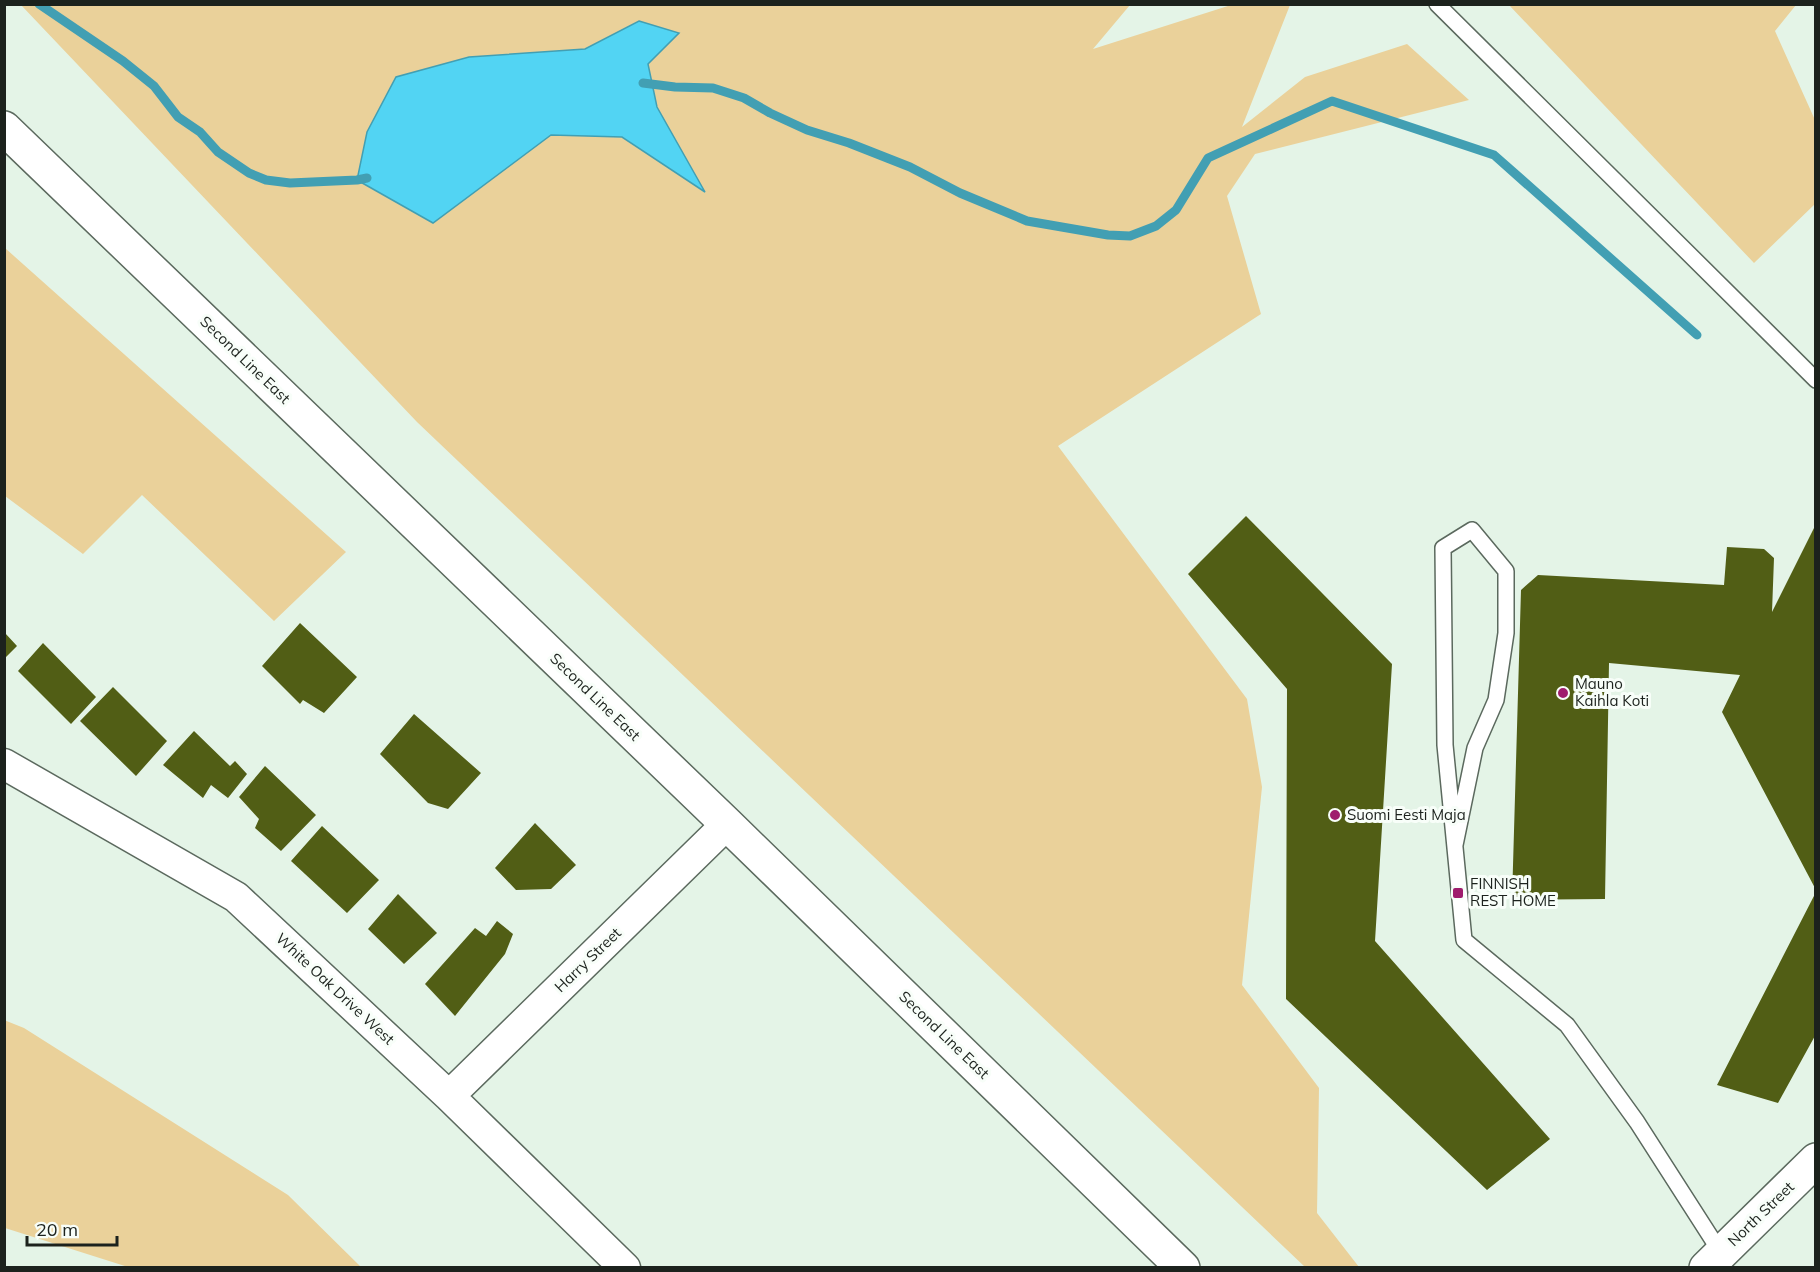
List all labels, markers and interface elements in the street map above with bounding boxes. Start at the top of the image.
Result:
street label: Second Line East [196,312,294,407]
street label: Second Line East [546,649,644,744]
place label: Mauno Kaihla Koti [1575,674,1649,710]
marker: Mauno Kaihla Koti [1556,686,1570,700]
place label: Suomi Eesti Maja [1347,805,1466,824]
marker: Suomi Eesti Maja [1328,808,1342,822]
place label: FINNISH REST HOME [1470,874,1556,910]
marker: FINNISH REST HOME [1451,886,1465,900]
street label: Harry Street [550,923,625,996]
street label: White Oak Drive West [272,929,399,1049]
street label: Second Line East [895,987,993,1082]
street label: North Street [1723,1177,1798,1250]
scale bar [27,1209,117,1247]
text: 20 m [36,1218,78,1241]

